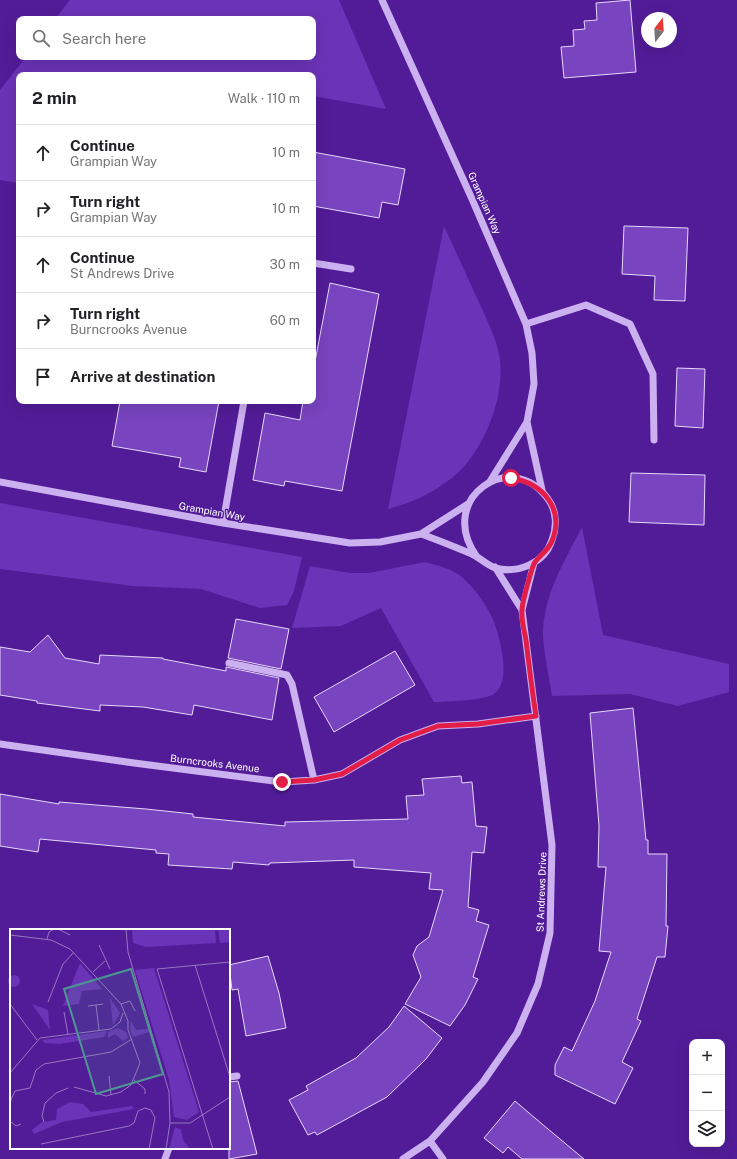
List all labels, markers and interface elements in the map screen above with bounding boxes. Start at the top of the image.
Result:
north arrow [641,12,677,48]
search box [16,16,316,60]
icon: search [30,27,52,49]
text: Search here [62,30,146,47]
text: 2 min [32,88,77,108]
text: Walk · 110 m [228,91,300,106]
text: Continue [70,137,135,154]
icon: ahead [32,142,54,164]
text: 10 m [272,145,300,160]
text: Grampian Way [70,154,157,169]
street label: Grampian Way [466,170,504,237]
text: Turn right [70,193,140,210]
icon: right [32,198,54,220]
text: 10 m [272,201,300,216]
text: Grampian Way [70,210,157,225]
text: Continue [70,249,135,266]
icon: ahead [32,254,54,276]
text: 30 m [270,257,300,272]
text: St Andrews Drive [70,266,174,281]
text: Turn right [70,305,140,322]
icon: right [32,310,54,332]
text: 60 m [270,313,300,328]
text: Burncrooks Avenue [70,322,187,337]
icon: arrive [32,366,54,388]
text: Arrive at destination [70,368,215,385]
route start [502,469,520,487]
street label: Grampian Way [178,499,247,523]
street label: Burncrooks Avenue [170,752,261,774]
route end [273,773,291,791]
street label: St Andrews Drive [534,851,548,932]
inset map [10,929,230,1149]
map controls [689,1039,725,1147]
button: + [689,1039,725,1075]
button: − [689,1075,725,1111]
button: layers [689,1111,725,1147]

